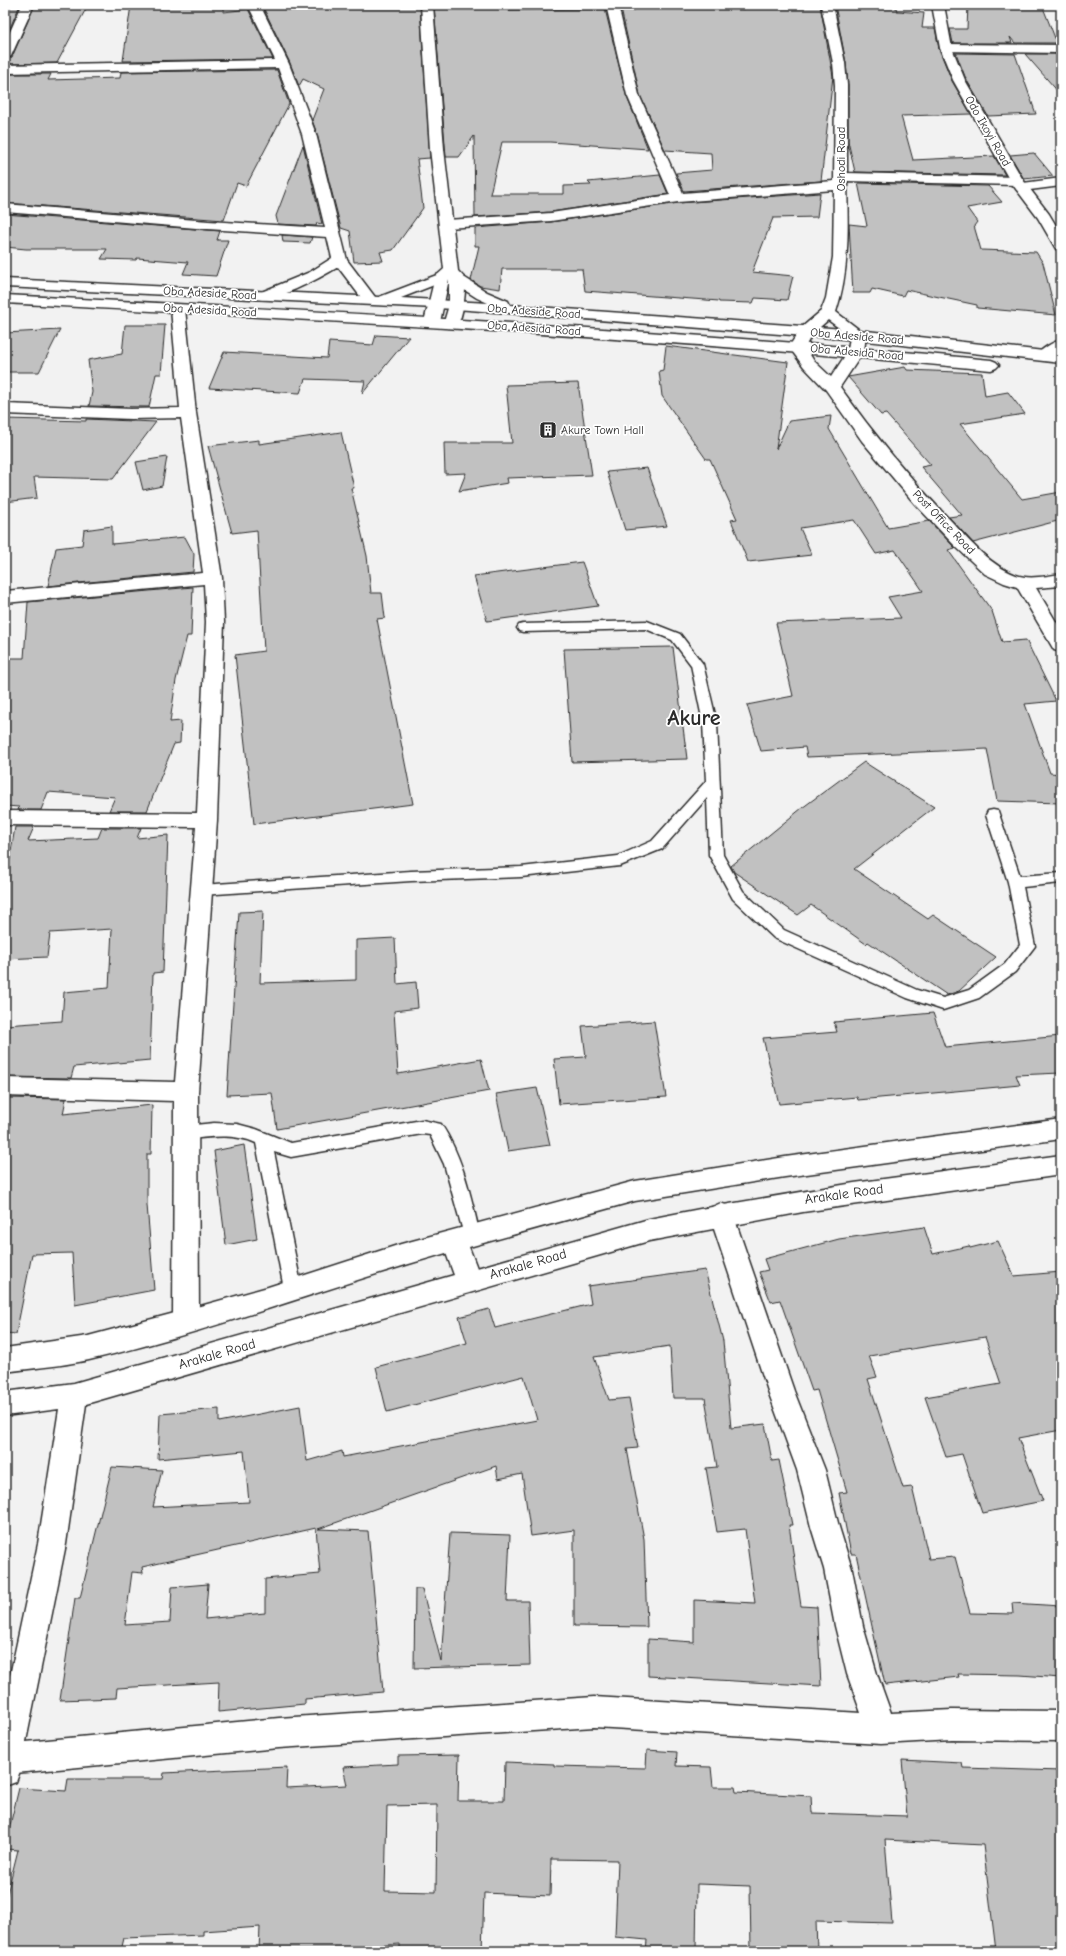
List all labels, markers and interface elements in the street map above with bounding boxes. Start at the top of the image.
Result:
street label: Odo Ikoyi Road [962,93,1014,169]
street label: Oshodi Road [834,127,848,191]
street label: Oba Adeside Road [163,284,257,302]
street label: Oba Adesida Road [163,301,257,319]
street label: Oba Adeside Road [487,301,581,321]
street label: Oba Adesida Road [487,318,581,338]
street label: Oba Adeside Road [810,325,904,347]
street label: Oba Adesida Road [810,341,904,363]
building icon: Akure Town Hall [538,420,558,440]
place label: Akure Town Hall [561,423,644,437]
street label: Post Office Road [910,487,978,557]
district label: Akure [667,705,721,731]
street label: Arakale Road [804,1180,884,1208]
street label: Arakale Road [488,1245,568,1283]
street label: Arakale Road [177,1335,257,1373]

